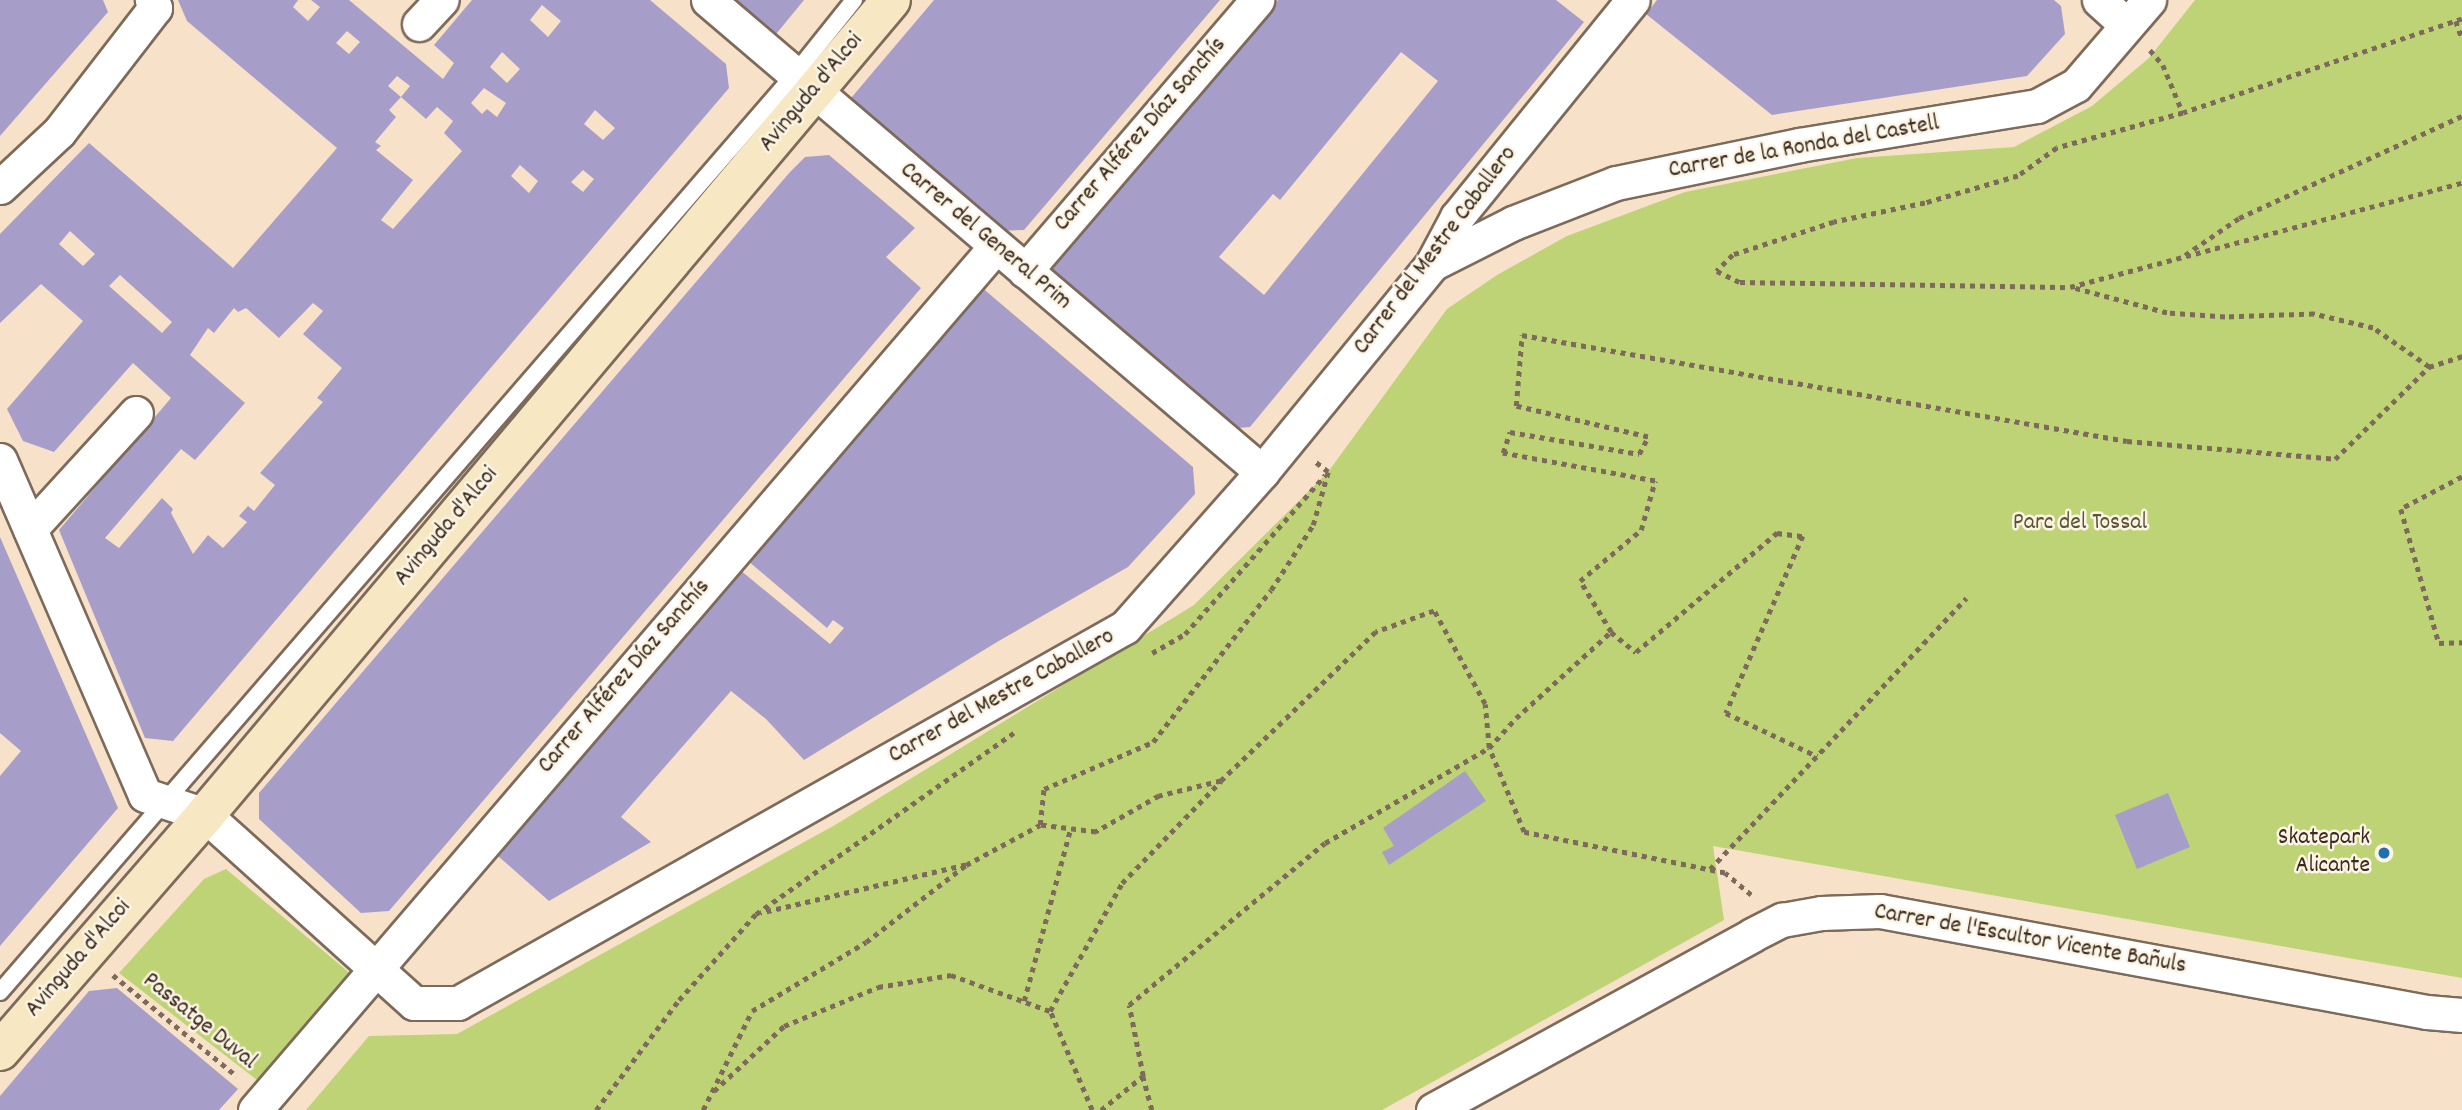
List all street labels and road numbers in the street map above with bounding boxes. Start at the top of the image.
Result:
street label: Avinguda d'Alcoi [754,27,870,159]
street label: Carrer Alférez Díaz Sanchís [1049,32,1233,238]
street label: Carrer de la Ronda del Castell [1666,110,1942,186]
street label: Carrer del Mestre Caballero [1348,141,1524,361]
street label: Carrer del General Prim [893,157,1077,317]
street label: Avinguda d'Alcoi [389,461,505,593]
street label: Carrer Alférez Díaz Sanchís [533,574,717,780]
street label: Carrer del Mestre Caballero [884,623,1120,771]
street label: Avinguda d'Alcoi [20,894,138,1024]
street label: Carrer de l'Escultor Vicente Bañuls [1872,898,2188,982]
street label: Passatge Duval [136,967,262,1077]

